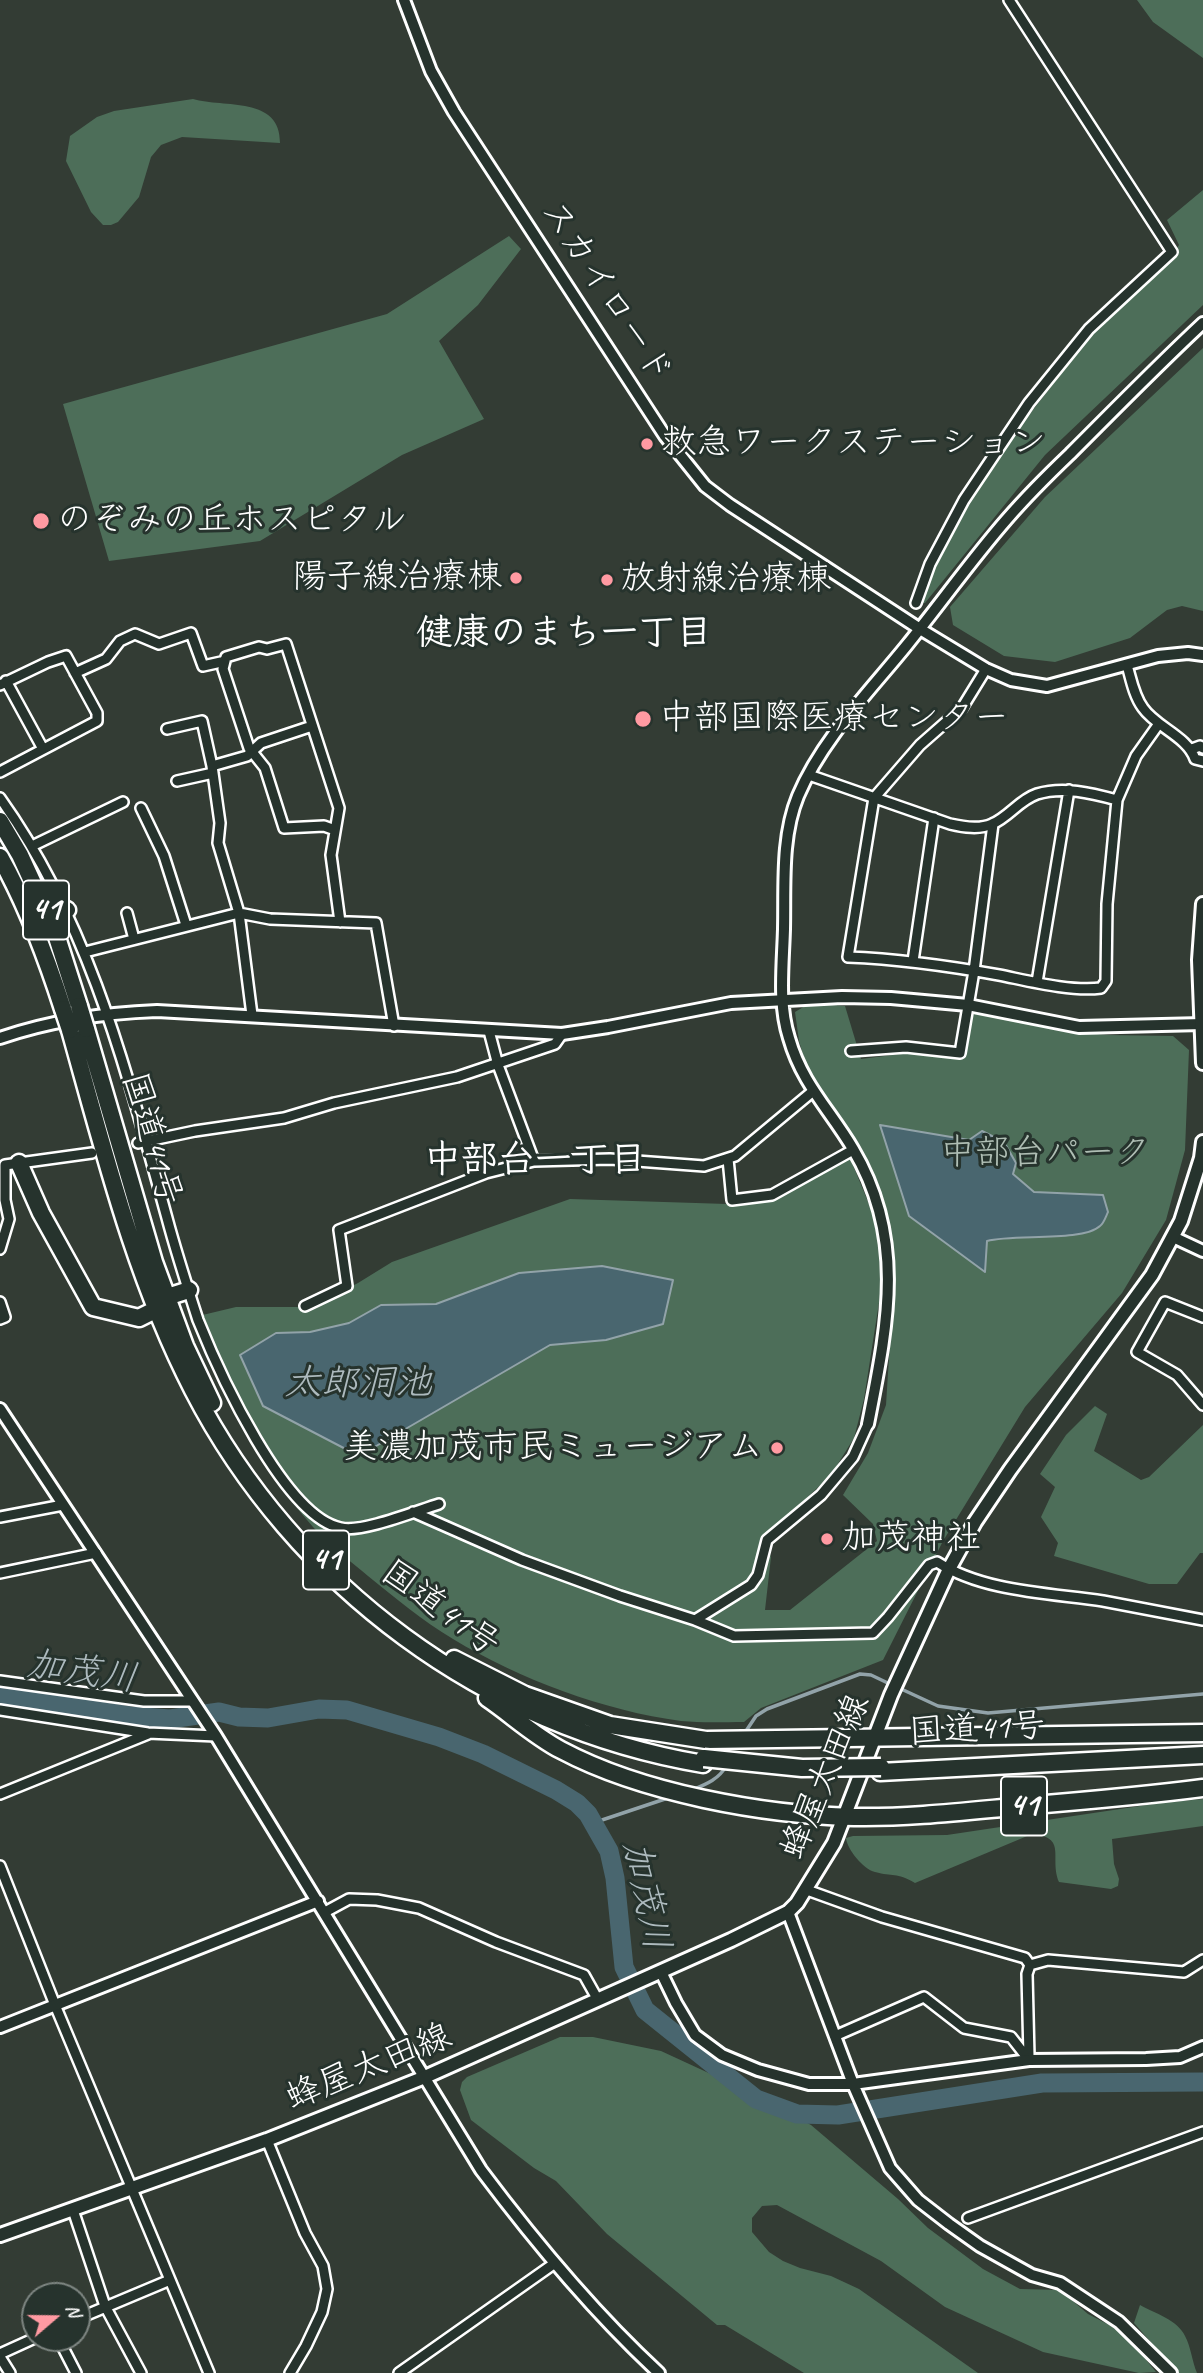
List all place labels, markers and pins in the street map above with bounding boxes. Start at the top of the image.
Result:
place label: 救急ワークステーション [661,423,1046,465]
marker: 救急ワークステーション [639,436,655,452]
place label: のぞみの丘ホスピタル [57,500,407,542]
marker: のぞみの丘ホスピタル [31,511,51,531]
place label: 陽子線治療棟 [292,557,502,599]
place label: 放射線治療棟 [621,559,831,601]
marker: 陽子線治療棟 [508,570,524,586]
marker: 放射線治療棟 [599,572,615,588]
place label: 中部国際医療センター [659,698,1009,740]
marker: 中部国際医療センター [633,709,653,729]
place label: 美濃加茂市民ミュージアム [343,1427,763,1469]
marker: 美濃加茂市民ミュージアム [769,1440,785,1456]
place label: 加茂神社 [841,1518,981,1560]
marker: 加茂神社 [819,1531,835,1547]

